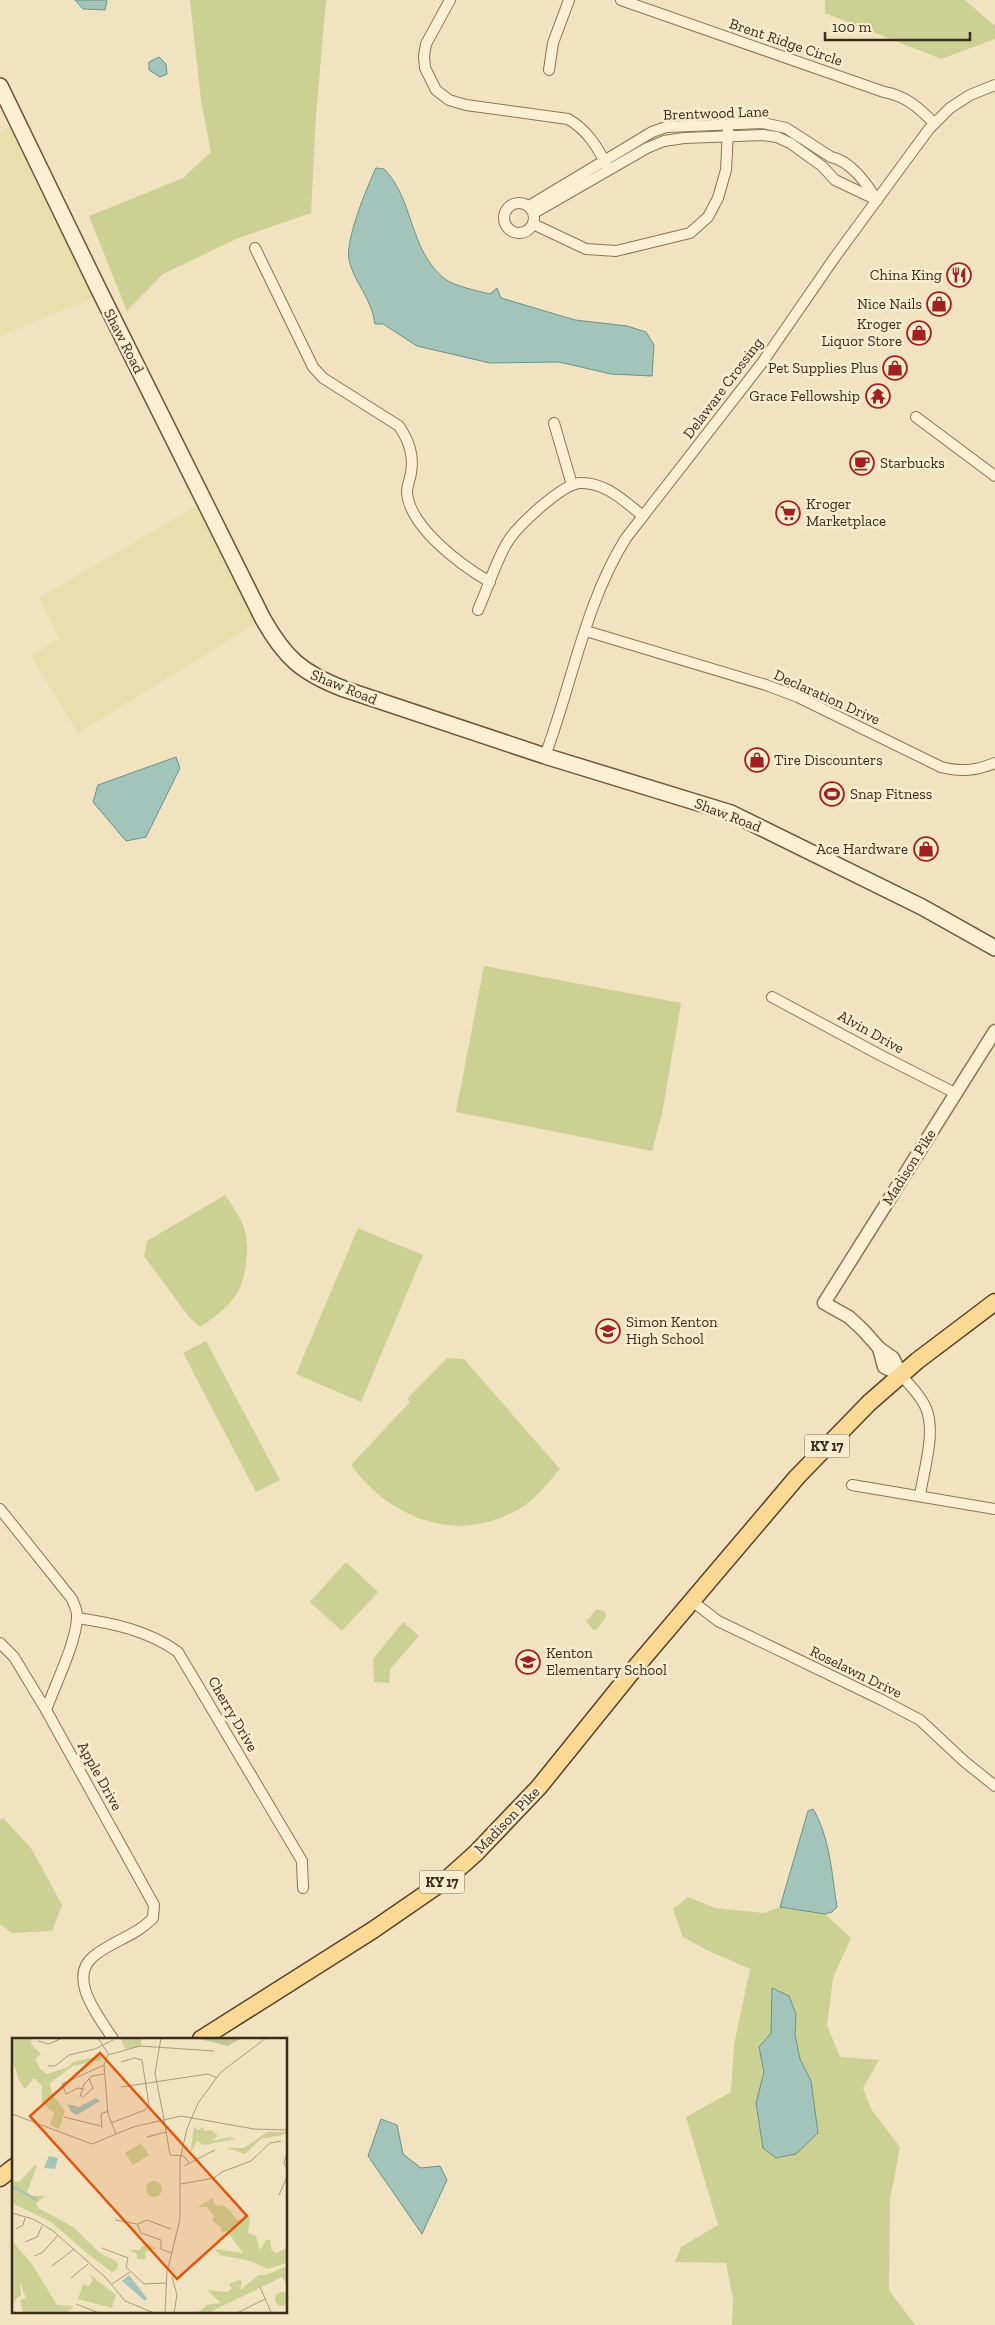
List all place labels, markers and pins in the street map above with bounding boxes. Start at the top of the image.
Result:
restaurant icon: China King [946,262,972,288]
place label: China King [870,266,942,284]
shop icon: Nice Nails [926,291,952,317]
place label: Nice Nails [857,295,922,313]
place label: Kroger Liquor Store [821,315,902,350]
shop icon: Kroger Liquor Store [906,320,932,346]
shop icon: Pet Supplies Plus [882,355,908,381]
place label: Pet Supplies Plus [768,359,878,377]
temple icon: Grace Fellowship [865,383,891,409]
place label: Grace Fellowship [749,387,860,405]
cafe icon: Starbucks [849,450,875,476]
place label: Starbucks [880,454,945,472]
place label: Kroger Marketplace [806,495,886,530]
supermarket icon: Kroger Marketplace [775,500,801,526]
shop icon: Tire Discounters [744,747,770,773]
place label: Tire Discounters [774,751,883,769]
sports icon: Snap Fitness [819,781,845,807]
place label: Snap Fitness [850,785,932,803]
shop icon: Ace Hardware [913,836,939,862]
place label: Ace Hardware [816,840,908,858]
place label: Simon Kenton High School [626,1313,718,1348]
school or university icon: Simon Kenton High School [595,1318,621,1344]
place label: Kenton Elementary School [546,1644,667,1679]
school or university icon: Kenton Elementary School [515,1649,541,1675]

